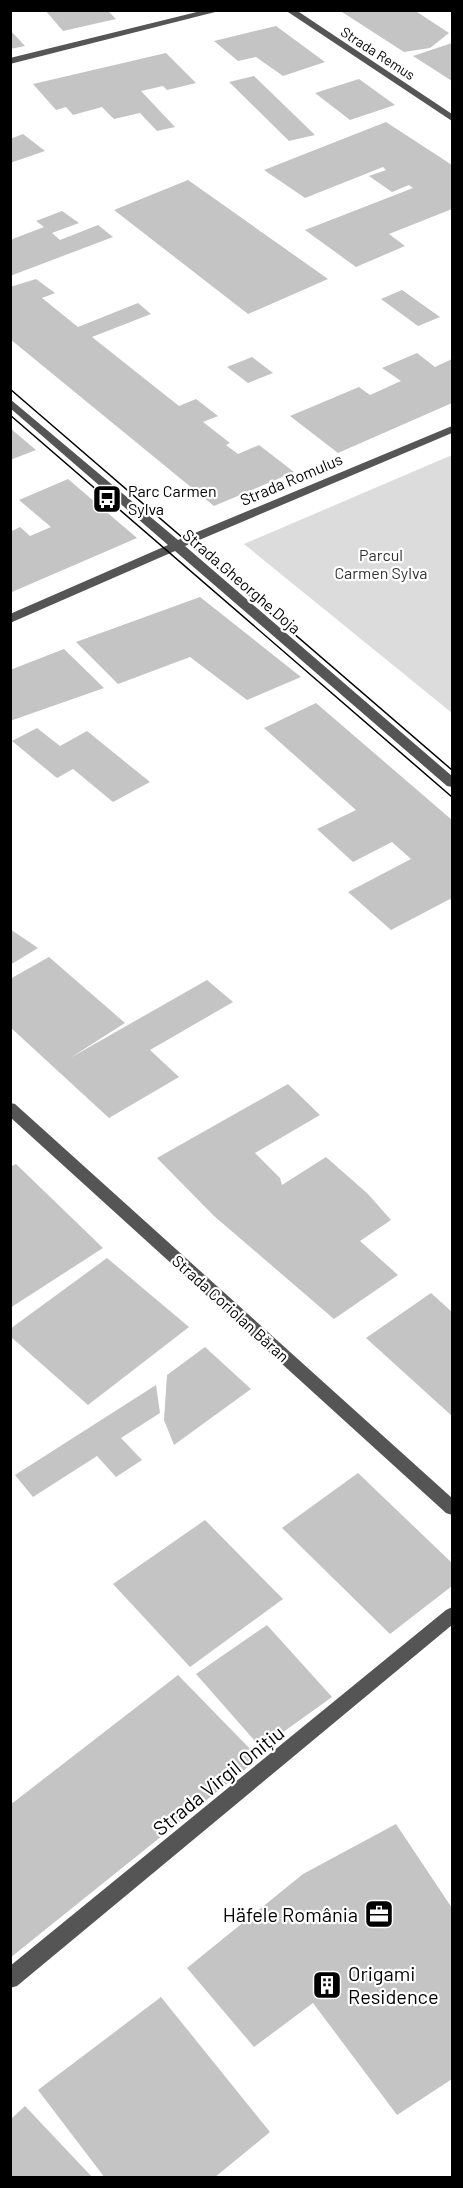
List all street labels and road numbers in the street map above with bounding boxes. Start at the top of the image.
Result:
street label: Strada Remus [338,23,418,83]
street label: Strada Romulus [237,449,345,509]
street label: Strada Gheorghe Doja [179,525,305,637]
street label: Strada Coriolan Băran [169,1251,293,1365]
street label: Strada Virgil Onițiu [148,1720,288,1840]

